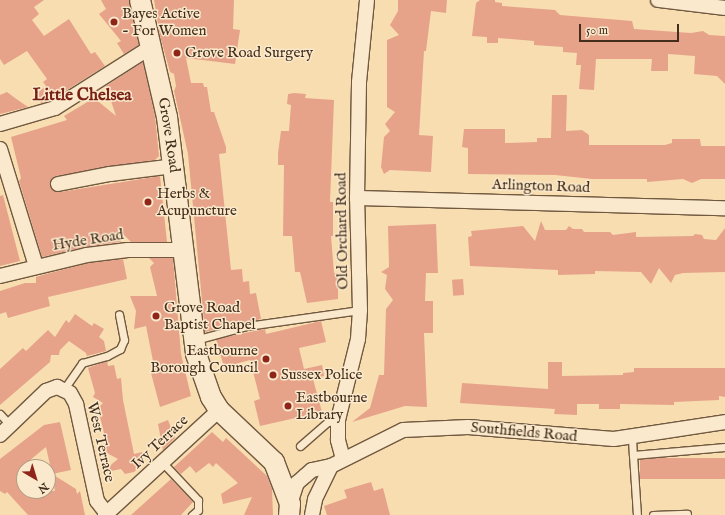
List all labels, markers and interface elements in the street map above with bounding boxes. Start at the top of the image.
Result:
place label: Bayes Active - For Women [122,4,206,39]
scale bar [581,16,681,42]
marker: Bayes Active - For Women [109,17,119,27]
text: 50 m [586,23,608,38]
place label: Grove Road Surgery [185,44,313,62]
marker: Grove Road Surgery [172,48,182,58]
district label: Little Chelsea [32,86,132,106]
street label: Grove Road [154,96,184,174]
street label: Old Orchard Road [332,172,352,290]
street label: Arlington Road [492,175,590,197]
place label: Herbs & Acupuncture [157,184,237,219]
marker: Herbs & Acupuncture [142,196,154,208]
street label: Hyde Road [51,226,125,254]
place label: Grove Road Baptist Chapel [164,298,256,333]
marker: Grove Road Baptist Chapel [151,311,161,321]
place label: Eastbourne Borough Council [150,341,258,376]
marker: Eastbourne Borough Council [261,354,271,364]
place label: Sussex Police [281,366,362,384]
marker: Sussex Police [268,370,278,380]
place label: Eastbourne Library [296,388,368,423]
street label: West Terrace [83,400,119,484]
marker: Eastbourne Library [283,401,293,411]
street label: Ivy Terrace [128,411,192,473]
street label: Southfields Road [470,418,578,446]
north arrow [16,459,56,499]
text: N [35,479,51,496]

